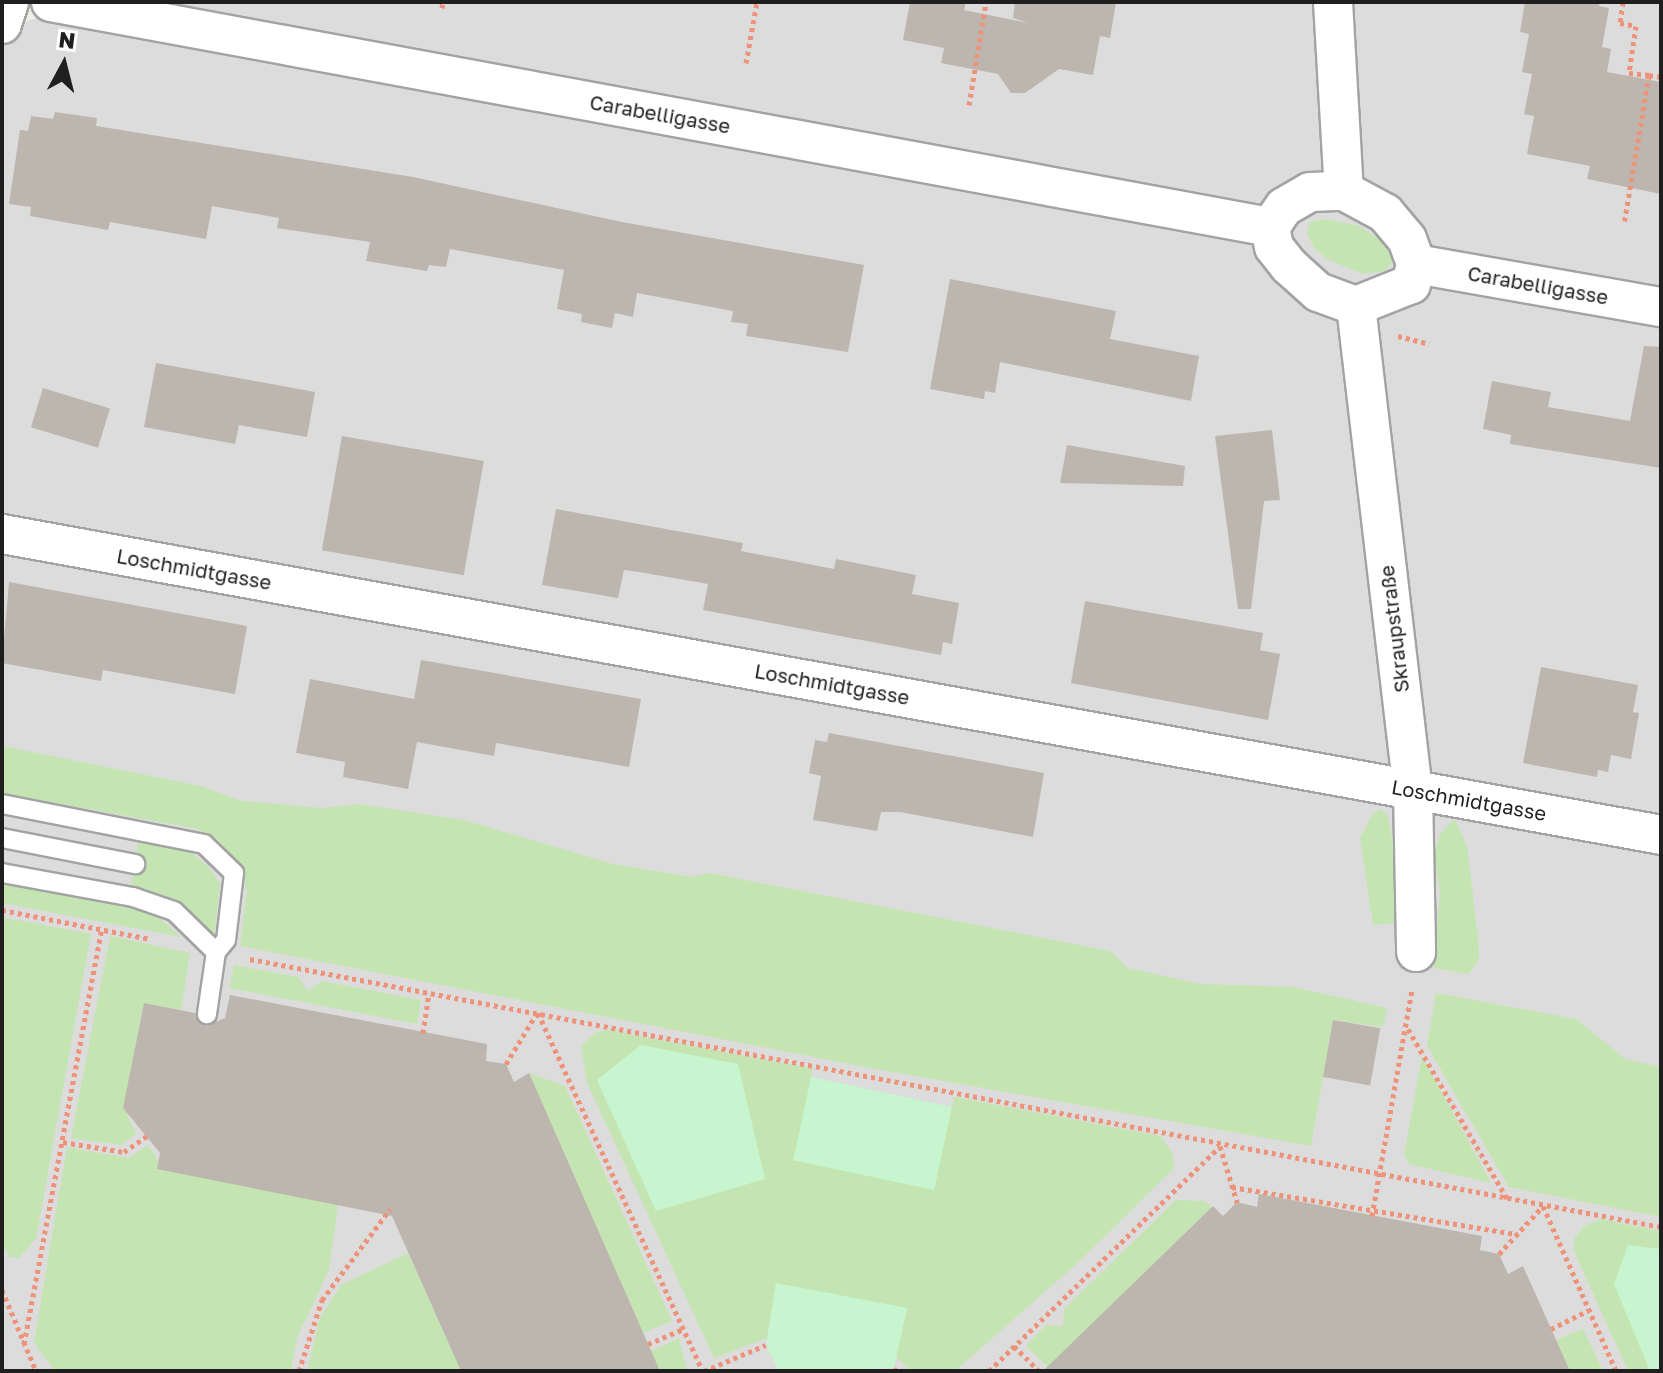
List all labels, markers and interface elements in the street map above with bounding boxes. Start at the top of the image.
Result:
north arrow [24,24,104,104]
text: N [57,25,77,54]
street label: Carabelligasse [588,90,732,138]
street label: Carabelligasse [1466,261,1610,309]
street label: Loschmidtgasse [115,544,273,594]
street label: Skraupstraße [1374,564,1414,694]
street label: Loschmidtgasse [753,659,911,709]
street label: Loschmidtgasse [1390,775,1548,825]

